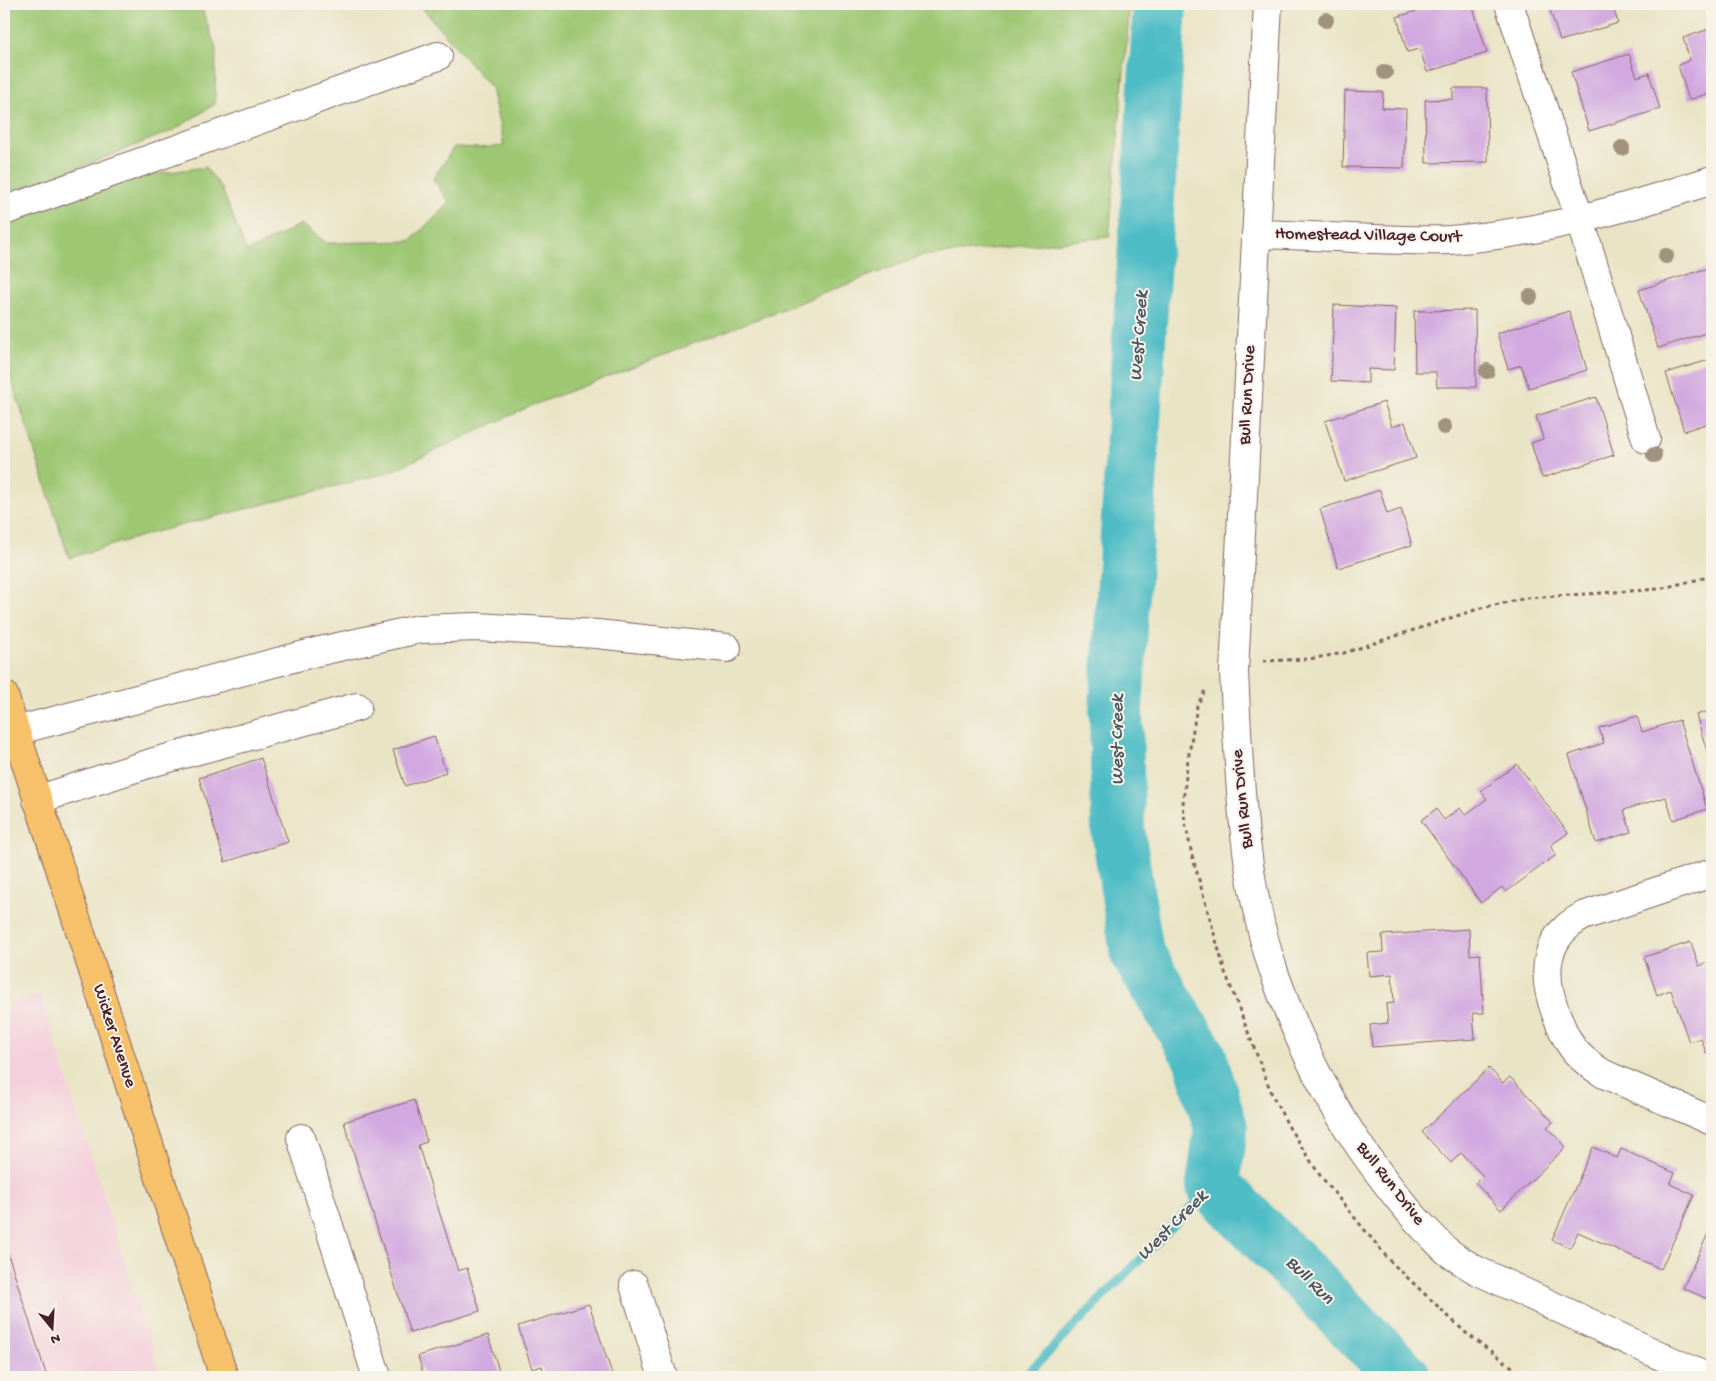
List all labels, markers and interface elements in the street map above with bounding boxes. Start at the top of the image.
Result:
street label: Homestead Village Court [1275,224,1463,248]
water label: West Creek [1125,289,1155,382]
street label: Bull Run Drive [1235,344,1261,446]
water label: West Creek [1107,693,1130,785]
street label: Bull Run Drive [1227,748,1259,851]
street label: Wicker Avenue [87,982,141,1091]
street label: Bull Run Drive [1350,1137,1429,1230]
water label: West Creek [1133,1185,1214,1266]
water label: Bull Run [1280,1252,1339,1311]
north arrow [28,1304,78,1354]
text: N [48,1328,62,1347]

